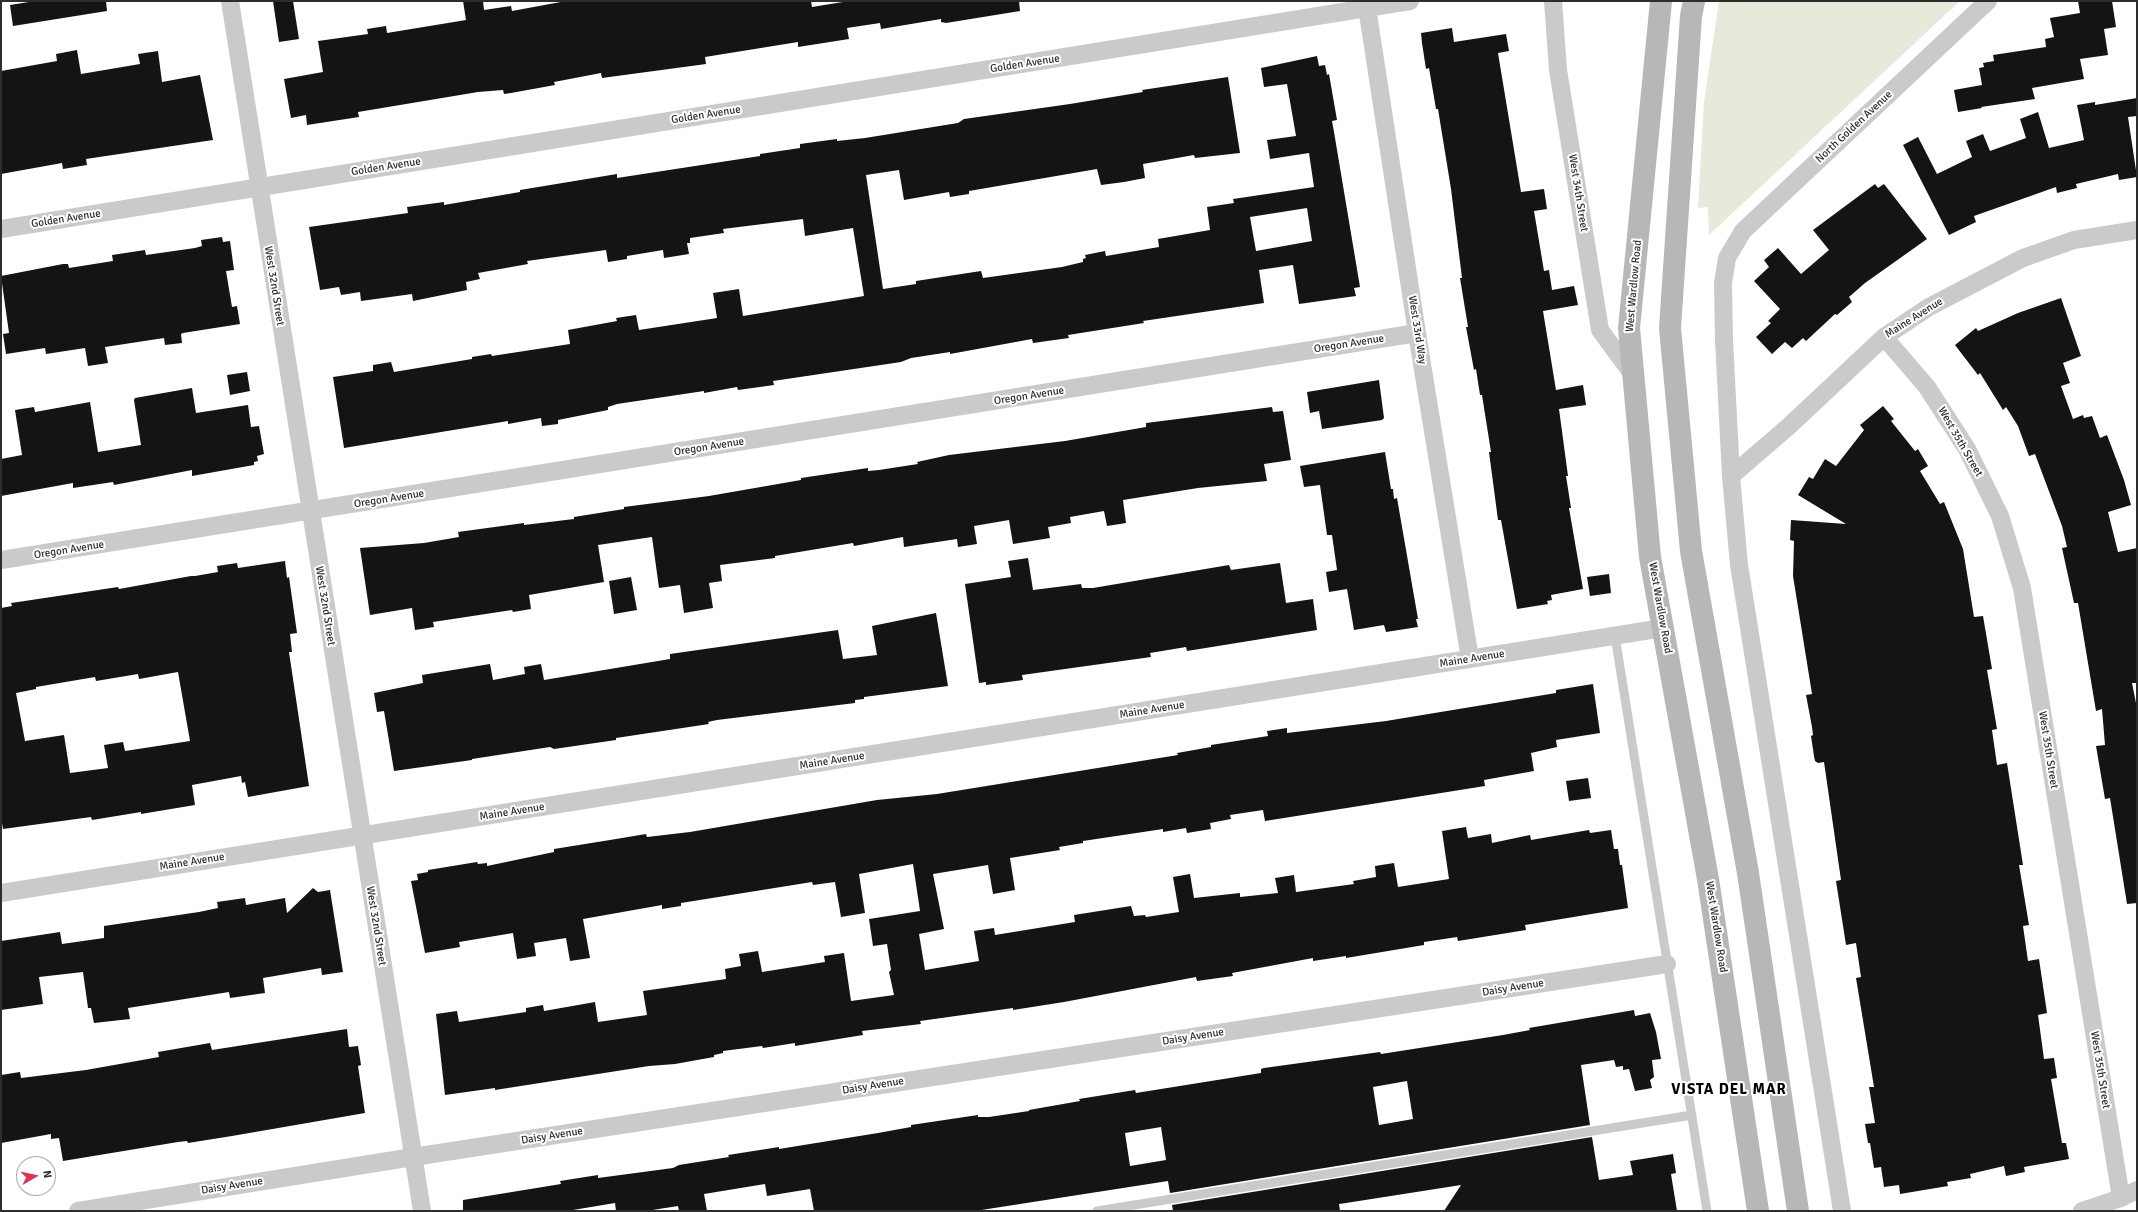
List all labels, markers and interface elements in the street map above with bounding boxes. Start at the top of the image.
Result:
street label: Golden Avenue [989,52,1061,76]
street label: North Golden Avenue [1813,88,1895,166]
street label: Golden Avenue [670,103,742,127]
street label: West 34th Street [1565,153,1591,233]
street label: Golden Avenue [350,155,422,179]
street label: Golden Avenue [30,207,102,231]
street label: West Wardlow Road [1623,239,1645,333]
street label: West 32nd Street [261,245,287,327]
street label: West 33rd Way [1405,295,1429,365]
street label: Maine Avenue [1883,295,1945,341]
street label: Oregon Avenue [1313,332,1385,356]
street label: Oregon Avenue [993,384,1065,408]
street label: West 35th Street [1935,405,1985,479]
street label: Oregon Avenue [673,435,745,459]
street label: Oregon Avenue [353,487,425,511]
street label: Oregon Avenue [33,538,105,562]
street label: West Wardlow Road [1645,561,1675,655]
street label: West 32nd Street [312,565,338,647]
street label: Maine Avenue [1438,647,1506,671]
street label: Maine Avenue [1118,698,1186,722]
street label: West 35th Street [2035,710,2061,790]
street label: Maine Avenue [798,749,866,773]
street label: Maine Avenue [478,800,546,824]
street label: Maine Avenue [158,850,226,874]
street label: West Wardlow Road [1702,880,1730,974]
street label: West 32nd Street [363,885,389,967]
street label: Daisy Avenue [1481,977,1545,999]
street label: Daisy Avenue [1161,1026,1225,1048]
street label: West 35th Street [2087,1030,2113,1110]
street label: Daisy Avenue [841,1075,905,1097]
district label: VISTA DEL MAR [1671,1081,1787,1099]
street label: Daisy Avenue [520,1125,584,1147]
north arrow [16,1156,56,1196]
text: N [40,1169,54,1179]
street label: Daisy Avenue [200,1175,264,1197]

